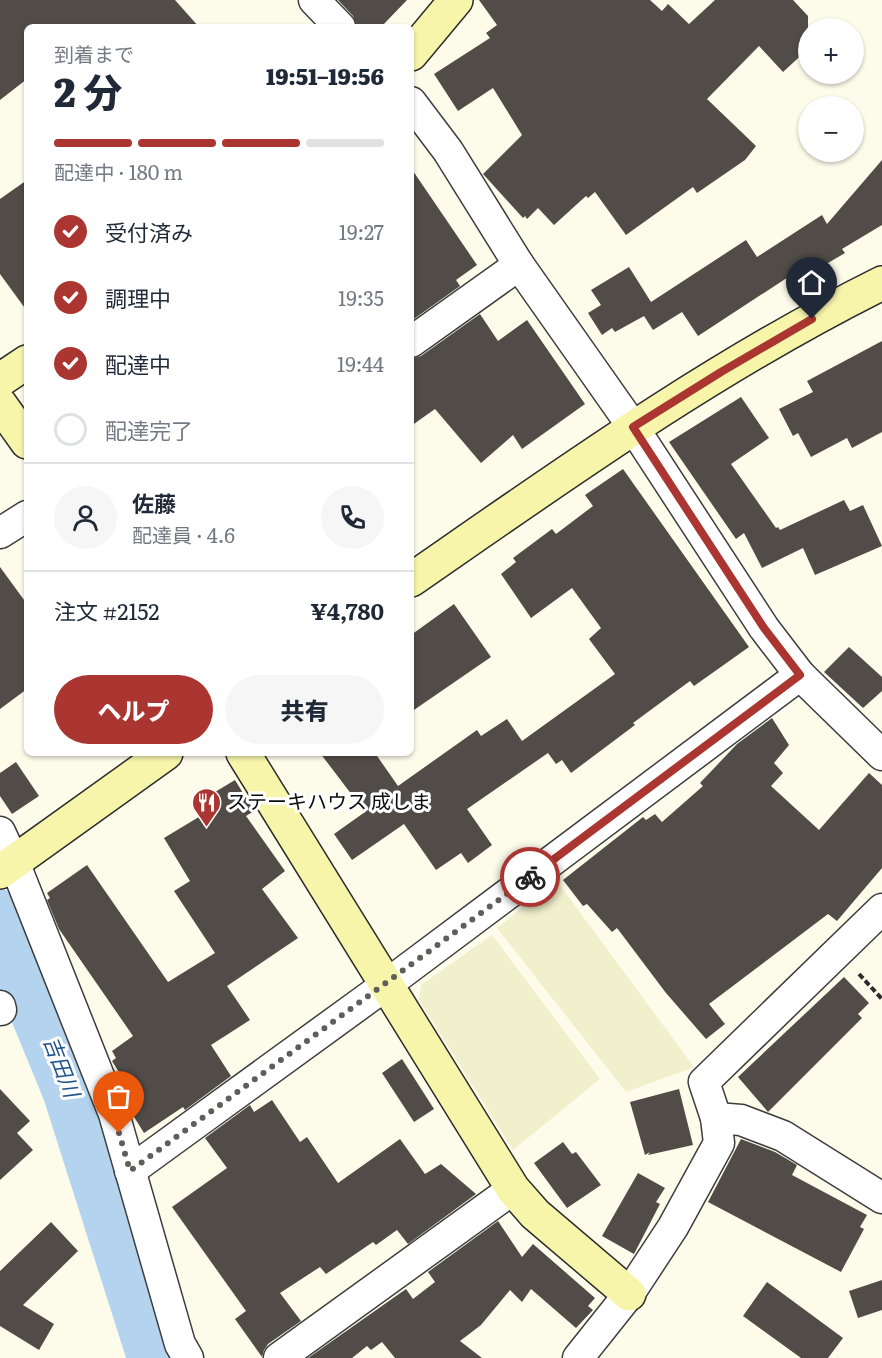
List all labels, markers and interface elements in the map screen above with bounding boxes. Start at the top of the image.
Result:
map controls [798,18,864,162]
button: + [798,18,864,84]
text: 到着まで [54,38,134,68]
text: 19:51–19:56 [266,59,384,92]
text: 2 分 [54,61,122,119]
button: − [798,96,864,162]
text: 配達中 · 180 m [54,156,183,186]
icon: check [54,215,87,248]
text: 受付済み [105,215,193,248]
text: 19:27 [339,216,384,246]
pin [786,257,837,319]
icon: home [795,266,828,299]
icon: check [54,281,87,314]
text: 調理中 [105,281,171,314]
text: 19:35 [338,282,384,312]
icon: check [54,347,87,380]
text: 配達中 [105,347,171,380]
text: 19:44 [337,348,384,378]
text: 配達完了 [105,413,193,446]
button: person [54,486,117,549]
text: 佐藤 [132,486,176,519]
button: phone [321,486,384,549]
text: 配達員 · 4.6 [132,519,235,549]
text: 注文 #2152 [54,594,159,627]
text: ¥4,780 [310,594,384,627]
button: ヘルプ [54,675,213,744]
button: 共有 [225,675,384,744]
place label: ステーキハウス 成しま [227,785,431,815]
restaurant icon: ステーキハウス 成しま [190,786,222,828]
courier [500,847,560,907]
icon: bike [514,861,547,894]
water label: 吉田川 [38,1031,90,1103]
pin [93,1071,144,1133]
icon: bag [102,1080,135,1113]

